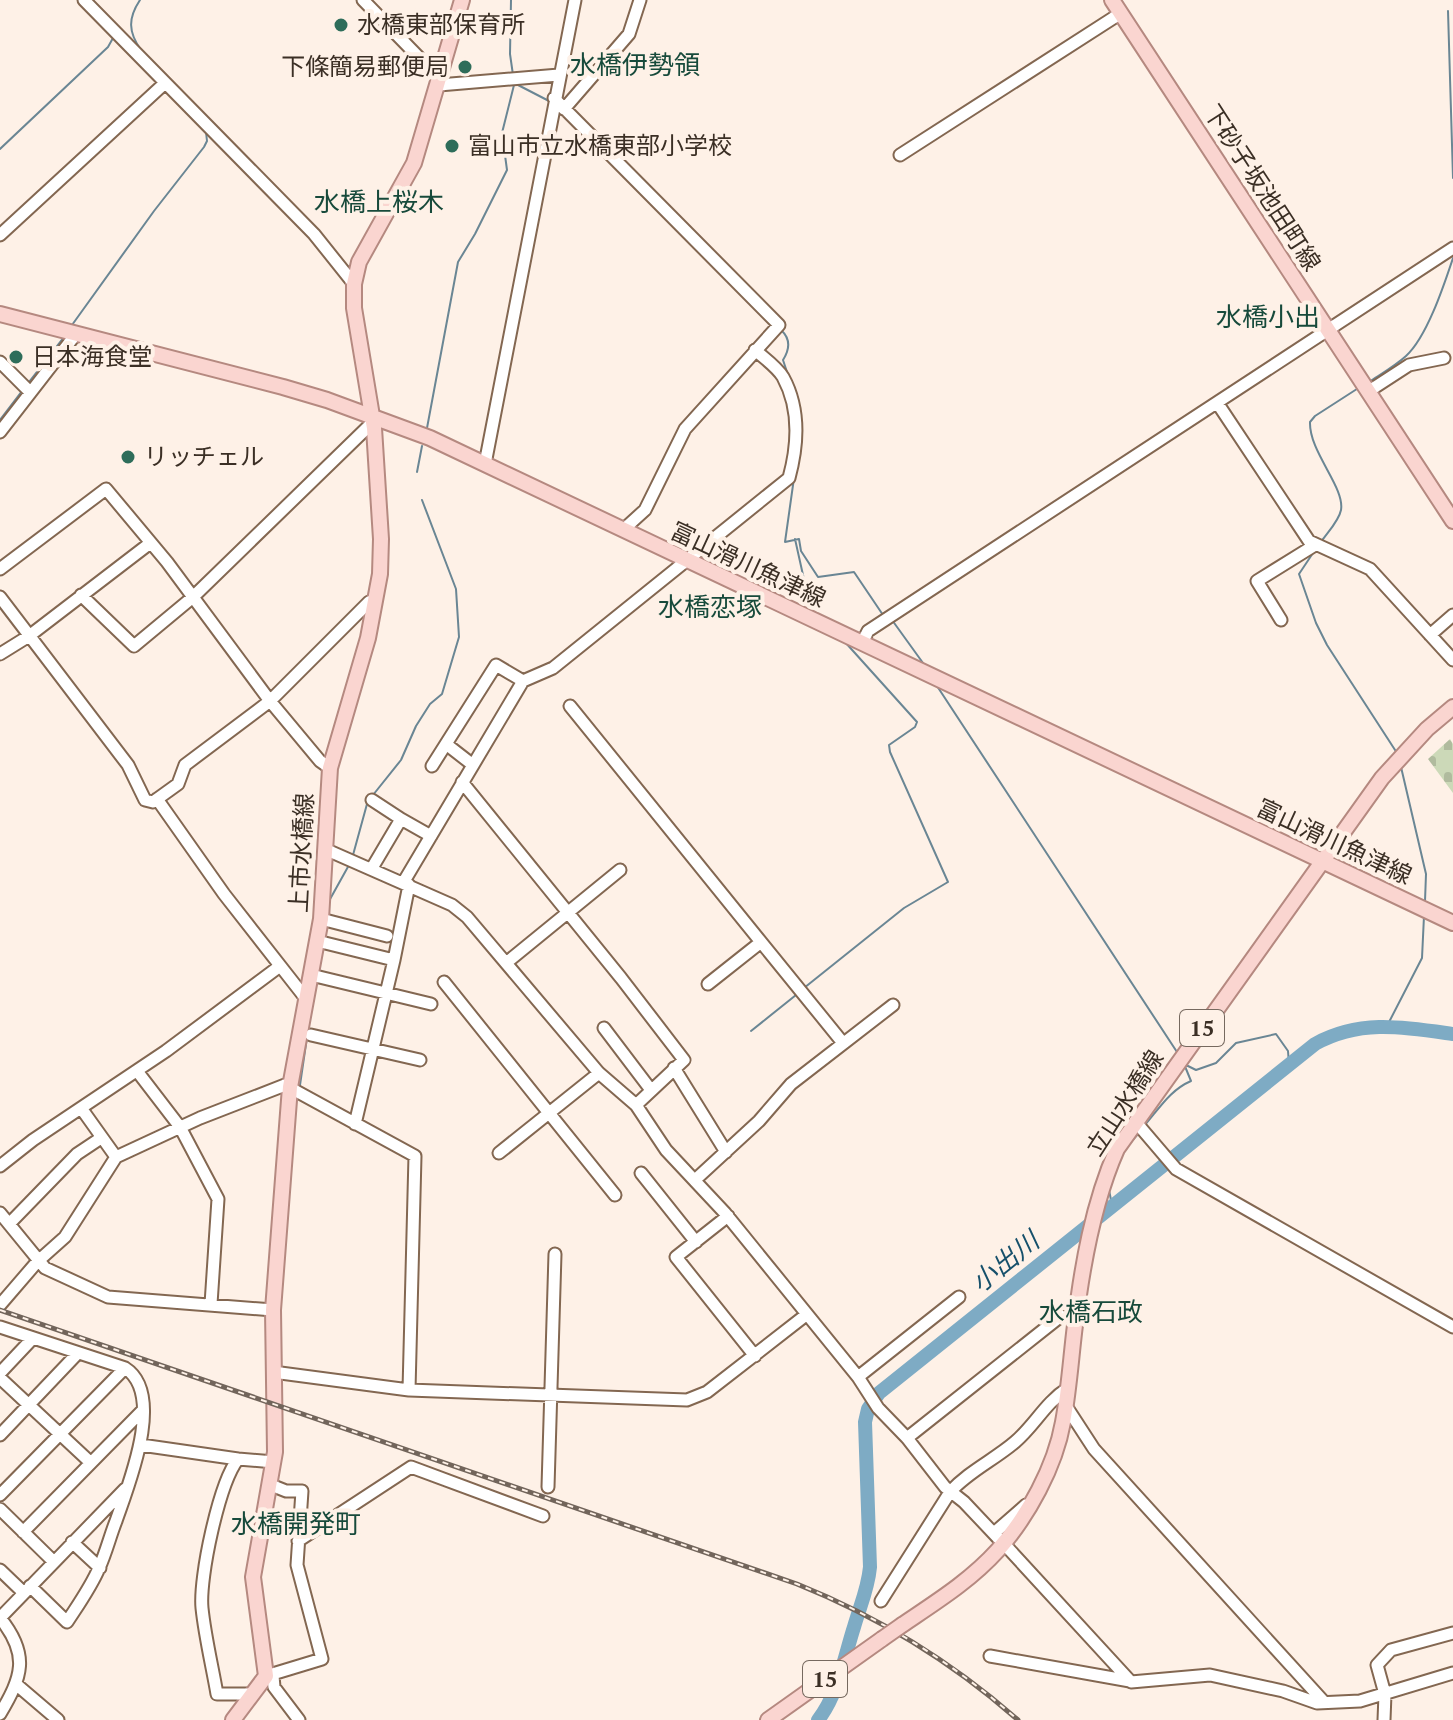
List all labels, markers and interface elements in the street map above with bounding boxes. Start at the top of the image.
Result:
place label: 水橋東部保育所 [357,8,525,40]
marker: 水橋東部保育所 [332,16,350,34]
district label: 水橋伊勢領 [570,47,700,81]
place label: 下條簡易郵便局 [281,50,449,82]
marker: 下條簡易郵便局 [456,58,474,76]
street label: 下砂子坂池田町線 [1197,98,1329,277]
place label: 富山市立水橋東部小学校 [468,129,732,161]
marker: 富山市立水橋東部小学校 [443,137,461,155]
district label: 水橋上桜木 [314,184,444,218]
district label: 水橋小出 [1216,299,1320,333]
place label: 日本海食堂 [32,340,152,372]
marker: 日本海食堂 [7,348,25,366]
place label: リッチェル [144,440,264,472]
marker: リッチェル [119,448,137,466]
street label: 富山滑川魚津線 [666,514,831,614]
district label: 水橋恋塚 [658,589,762,623]
street label: 富山滑川魚津線 [1252,791,1417,891]
street label: 上市水橋線 [282,792,320,914]
road number: 15 [1180,1010,1224,1046]
street label: 立山水橋線 [1078,1043,1170,1161]
water label: 小出川 [963,1222,1048,1299]
district label: 水橋石政 [1039,1294,1143,1328]
district label: 水橋開発町 [231,1506,361,1540]
road number: 15 [803,1661,847,1697]

